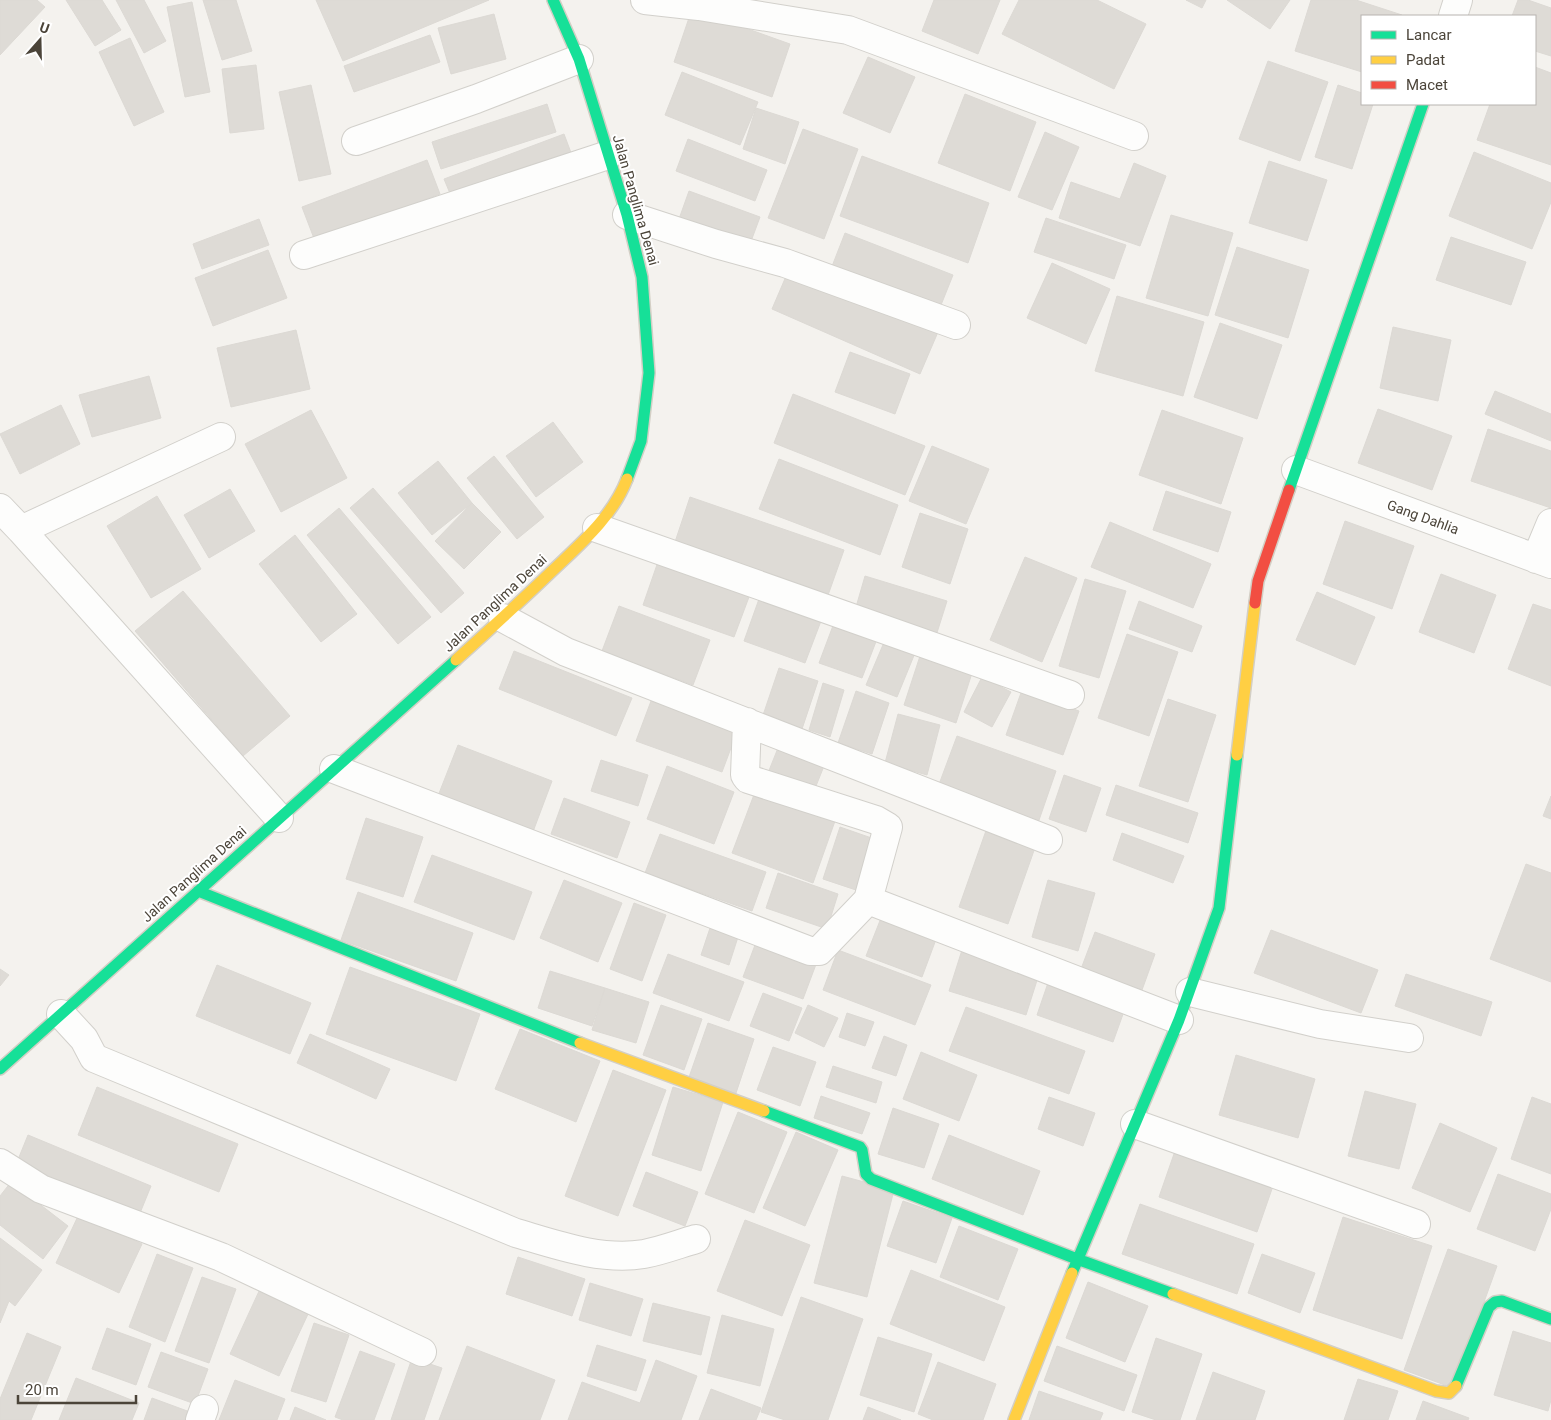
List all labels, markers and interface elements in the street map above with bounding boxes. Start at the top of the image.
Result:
north arrow [15,15,65,65]
legend [1361,15,1536,105]
text: U [37,19,52,37]
text: Lancar [1406,26,1452,44]
text: Padat [1406,51,1445,69]
text: Macet [1406,76,1448,94]
street label: Jalan Panglima Denai [610,133,662,267]
street label: Gang Dahlia [1385,497,1461,537]
street label: Jalan Panglima Denai [440,551,550,655]
street label: Jalan Panglima Denai [138,823,250,925]
scale bar [18,1372,135,1404]
text: 20 m [25,1381,59,1399]

